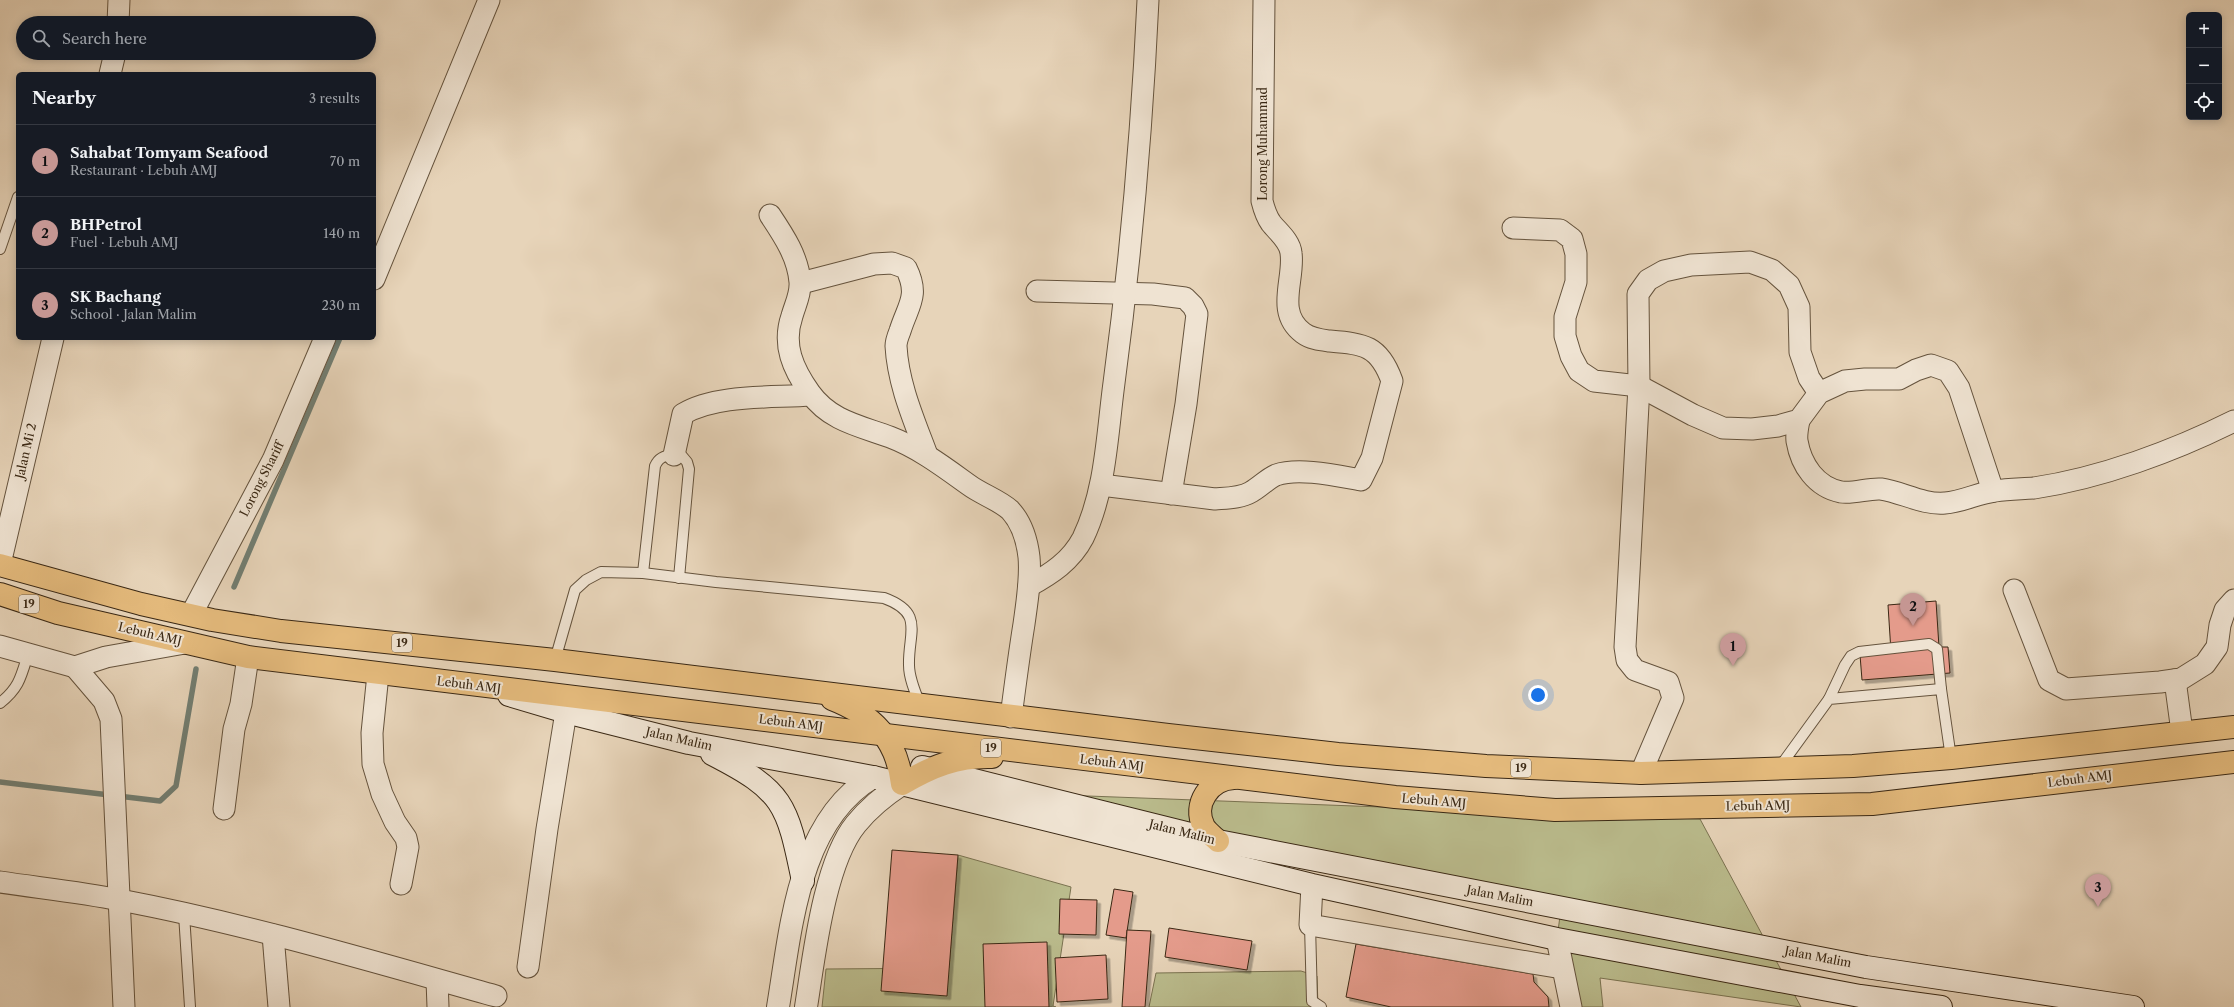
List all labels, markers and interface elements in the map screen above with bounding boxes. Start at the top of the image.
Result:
map controls [2186,12,2222,120]
button: + [2186,12,2222,48]
search box [16,16,376,60]
icon: search [30,27,52,49]
text: Search here [62,29,147,48]
button: − [2186,48,2222,84]
button: locate [2186,84,2222,120]
street label: Lorong Muhammad [1255,86,1270,201]
text: Nearby [32,88,96,108]
text: 3 results [309,90,360,106]
text: Sahabat Tomyam Seafood [70,143,268,162]
text: 1 [42,153,48,169]
text: 70 m [330,153,360,169]
text: Restaurant · Lebuh AMJ [70,162,218,178]
text: BHPetrol [70,215,142,234]
text: 2 [41,225,49,241]
text: 140 m [323,225,360,241]
text: Fuel · Lebuh AMJ [70,234,178,250]
text: SK Bachang [70,287,161,306]
text: 3 [41,297,49,313]
text: 230 m [322,297,360,313]
text: School · Jalan Malim [70,306,197,322]
street label: Jalan Mi 2 [11,421,39,482]
street label: Lorong Shariff [236,437,288,519]
pin: 2 [1900,593,1926,626]
road number: 19 [19,595,39,613]
street label: Lebuh AMJ [117,619,183,648]
pin: 1 [1720,633,1746,666]
road number: 19 [392,634,412,652]
street label: Lebuh AMJ [436,673,502,696]
your location [1528,685,1548,705]
street label: Lebuh AMJ [758,711,824,734]
street label: Jalan Malim [642,723,714,753]
road number: 19 [981,739,1001,757]
street label: Lebuh AMJ [1079,751,1145,774]
road number: 19 [1511,759,1531,777]
street label: Lebuh AMJ [2047,767,2113,790]
street label: Lebuh AMJ [1401,790,1467,811]
street label: Lebuh AMJ [1725,797,1791,814]
street label: Jalan Malim [1145,816,1217,847]
pin: 3 [2085,874,2111,907]
street label: Jalan Malim [1463,881,1535,909]
street label: Jalan Malim [1781,942,1853,970]

